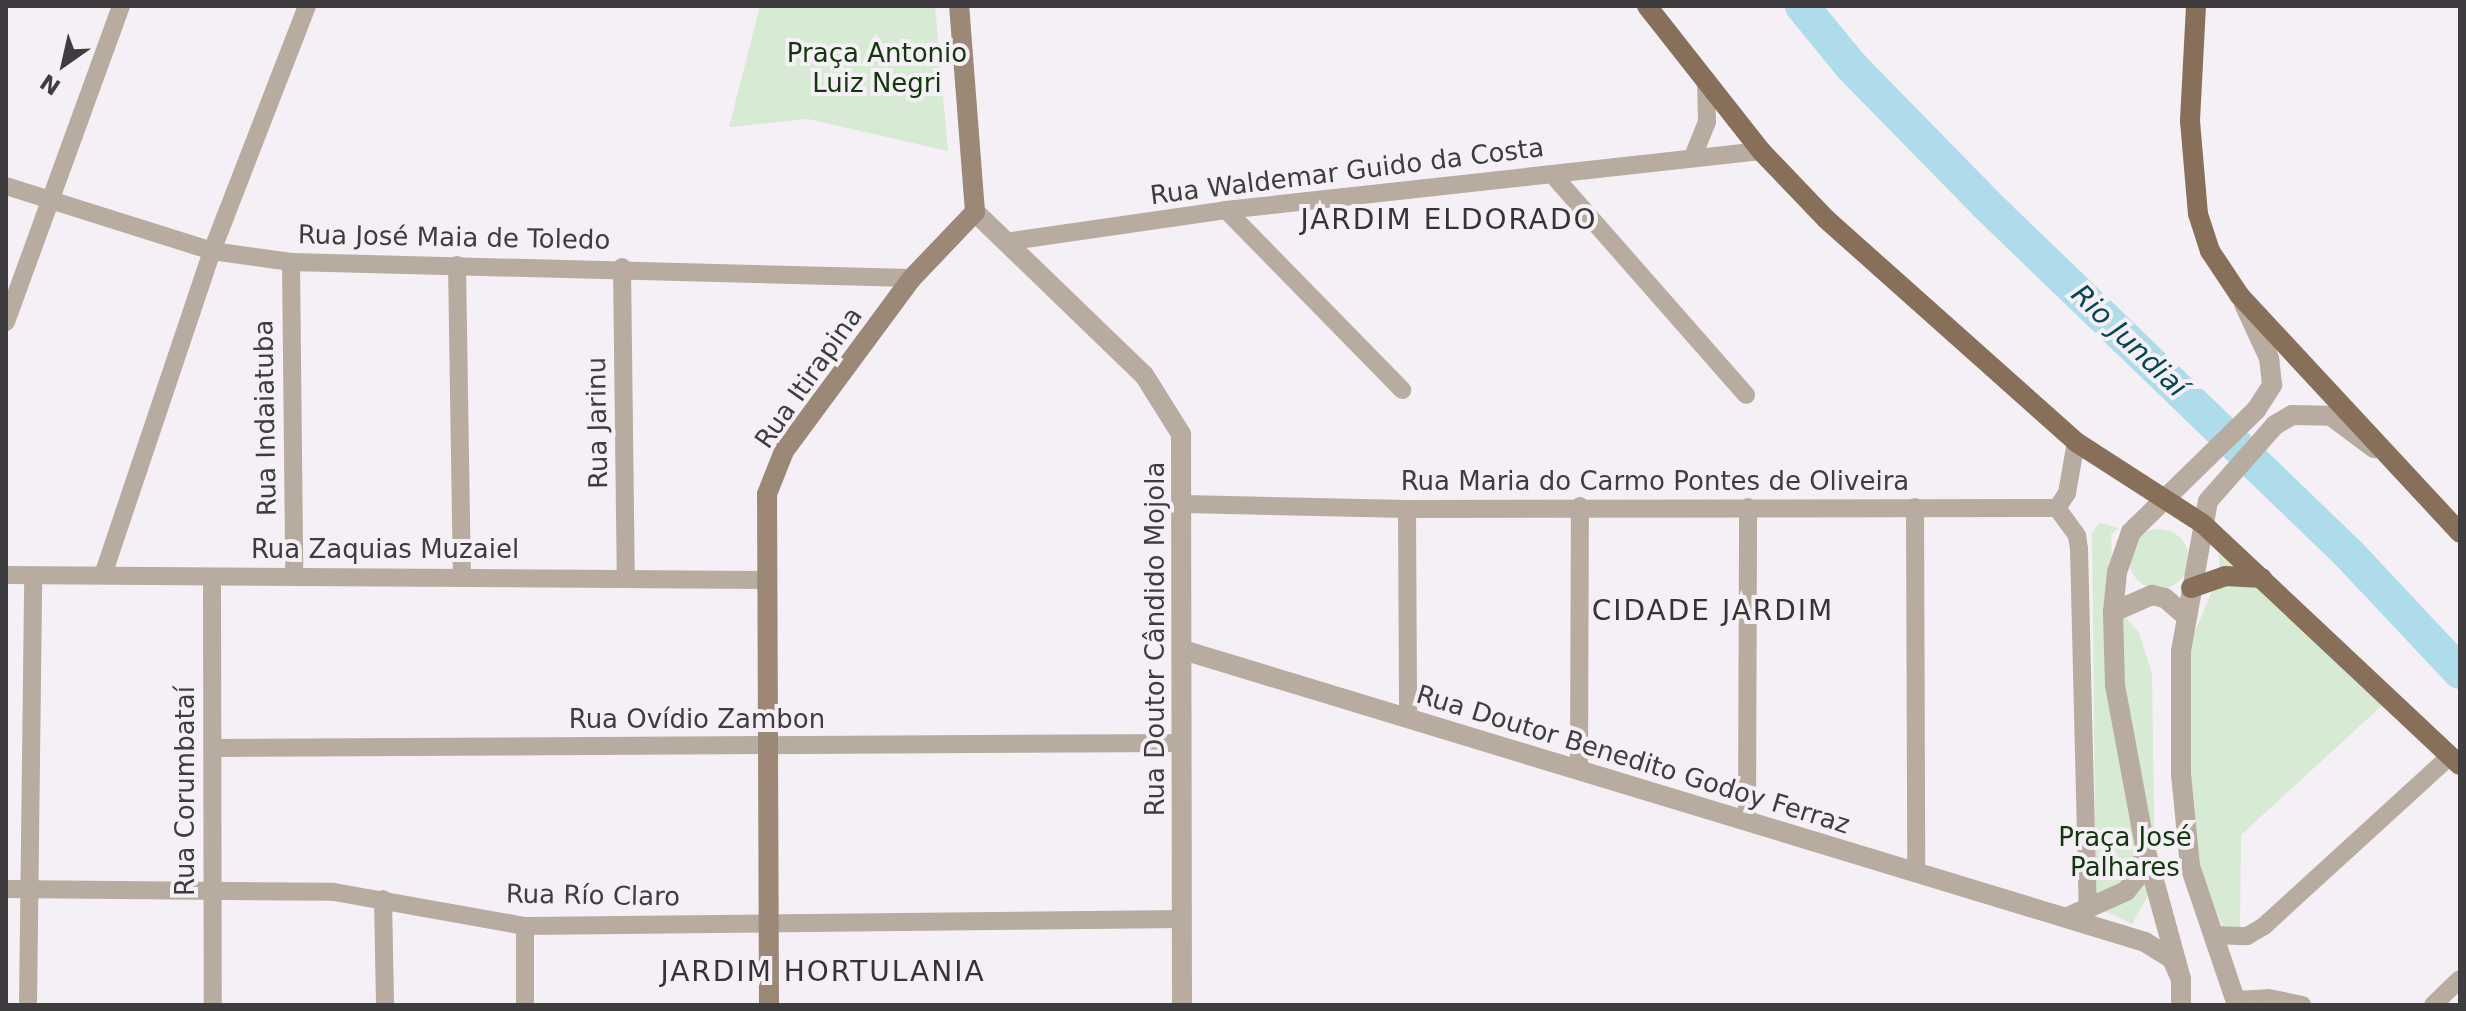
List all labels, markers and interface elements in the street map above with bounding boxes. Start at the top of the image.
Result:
north arrow [24,24,104,104]
park label: Praça Antonio Luiz Negri [787,38,967,100]
text: N [36,69,65,100]
street label: Rua Waldemar Guido da Costa [1148,132,1546,212]
district label: JARDIM ELDORADO [1300,203,1598,237]
street label: Rua José Maia de Toledo [297,220,611,256]
water label: Rio Jundiaí [2064,278,2194,404]
street label: Rua Itirapina [749,301,869,455]
street label: Rua Indaiatuba [249,320,283,516]
street label: Rua Jarinu [581,357,615,489]
street label: Rua Doutor Cândido Mojola [1140,462,1172,816]
street label: Rua Maria do Carmo Pontes de Oliveira [1401,466,1909,498]
street label: Rua Zaquias Muzaiel [251,534,519,566]
district label: CIDADE JARDIM [1592,594,1834,628]
street label: Rua Doutor Benedito Godoy Ferraz [1413,679,1853,841]
street label: Rua Corumbataí [170,686,202,896]
street label: Rua Ovídio Zambon [569,704,825,736]
park label: Praça José Palhares [2058,822,2192,884]
street label: Rua Río Claro [506,879,680,913]
district label: JARDIM HORTULANIA [660,955,986,989]

